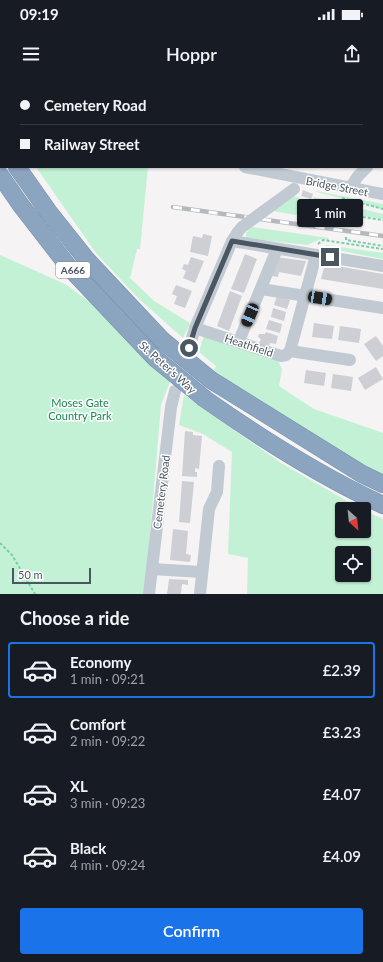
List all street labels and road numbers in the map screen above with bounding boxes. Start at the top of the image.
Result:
street label: Bridge Street [305,174,369,198]
road number: A666 [56,262,90,278]
street label: Heathfield [223,331,275,359]
street label: St. Peter's Way [137,338,199,396]
street label: Cemetery Road [150,454,172,530]

